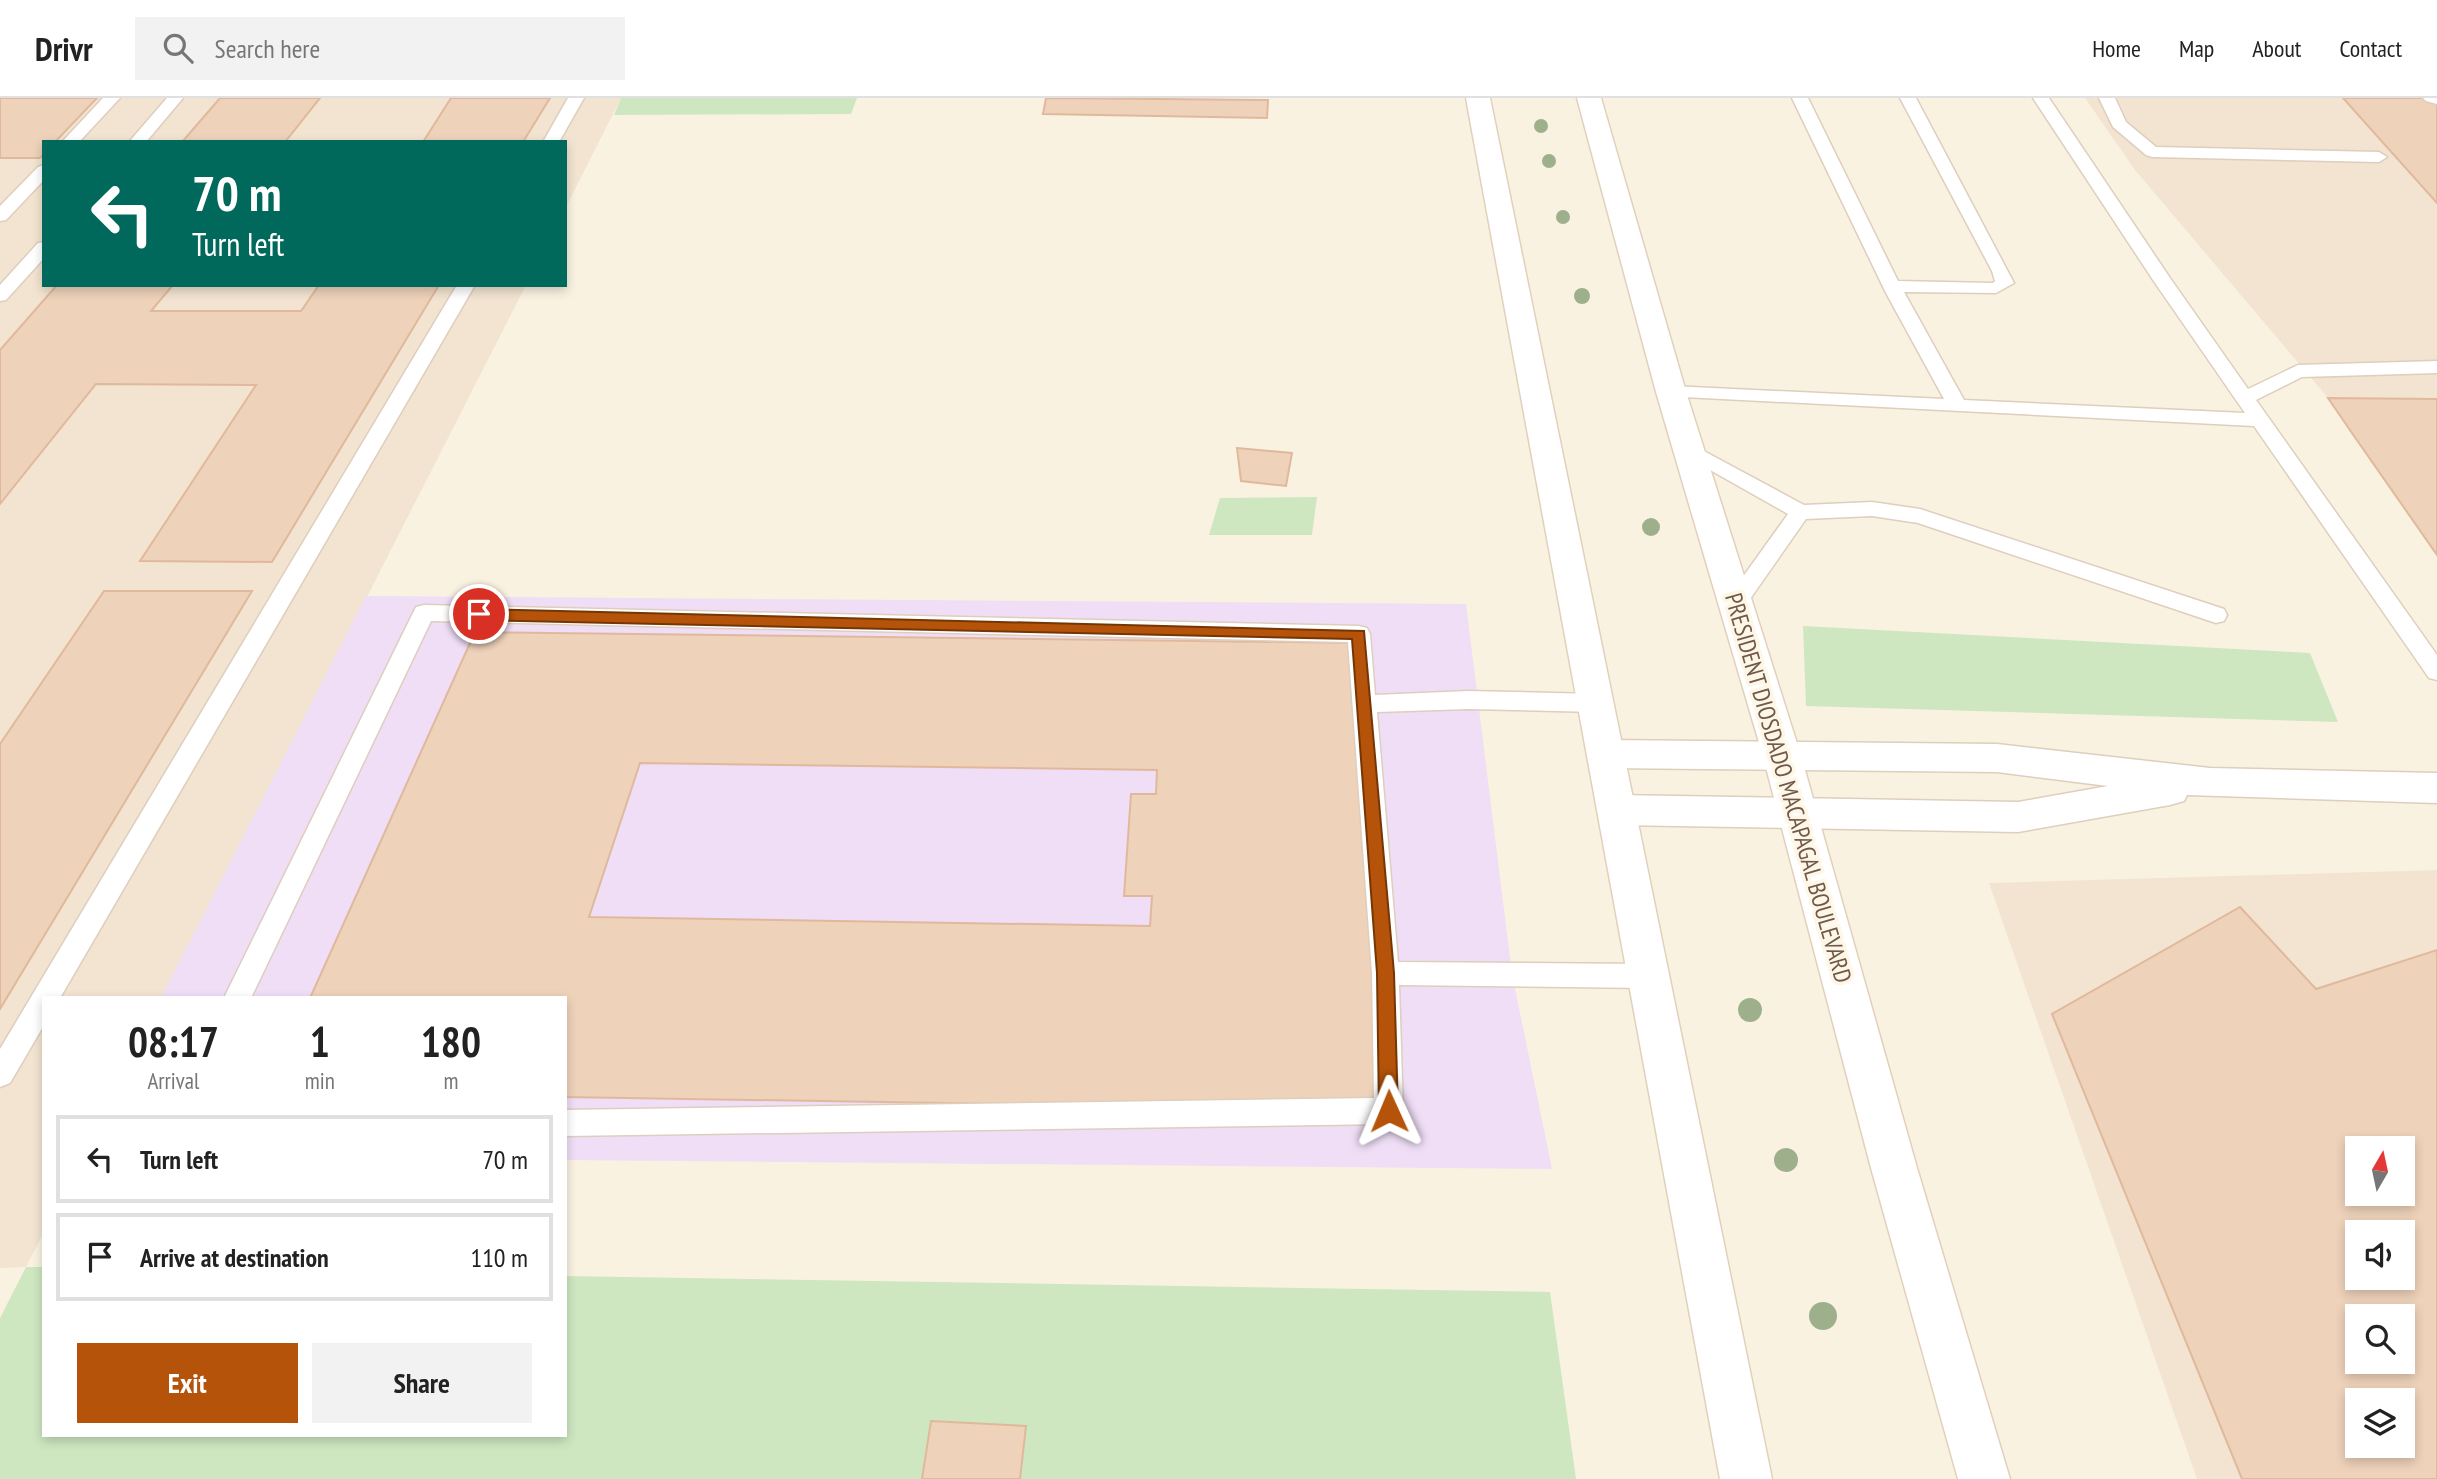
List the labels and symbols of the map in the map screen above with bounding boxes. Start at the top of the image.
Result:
pin [449,584,509,644]
street label: PRESIDENT DIOSDADO MACAPAGAL BOULEVARD [1718,589,1859,986]
position arrow [1352,1074,1426,1148]
north arrow [2345,1136,2415,1206]

